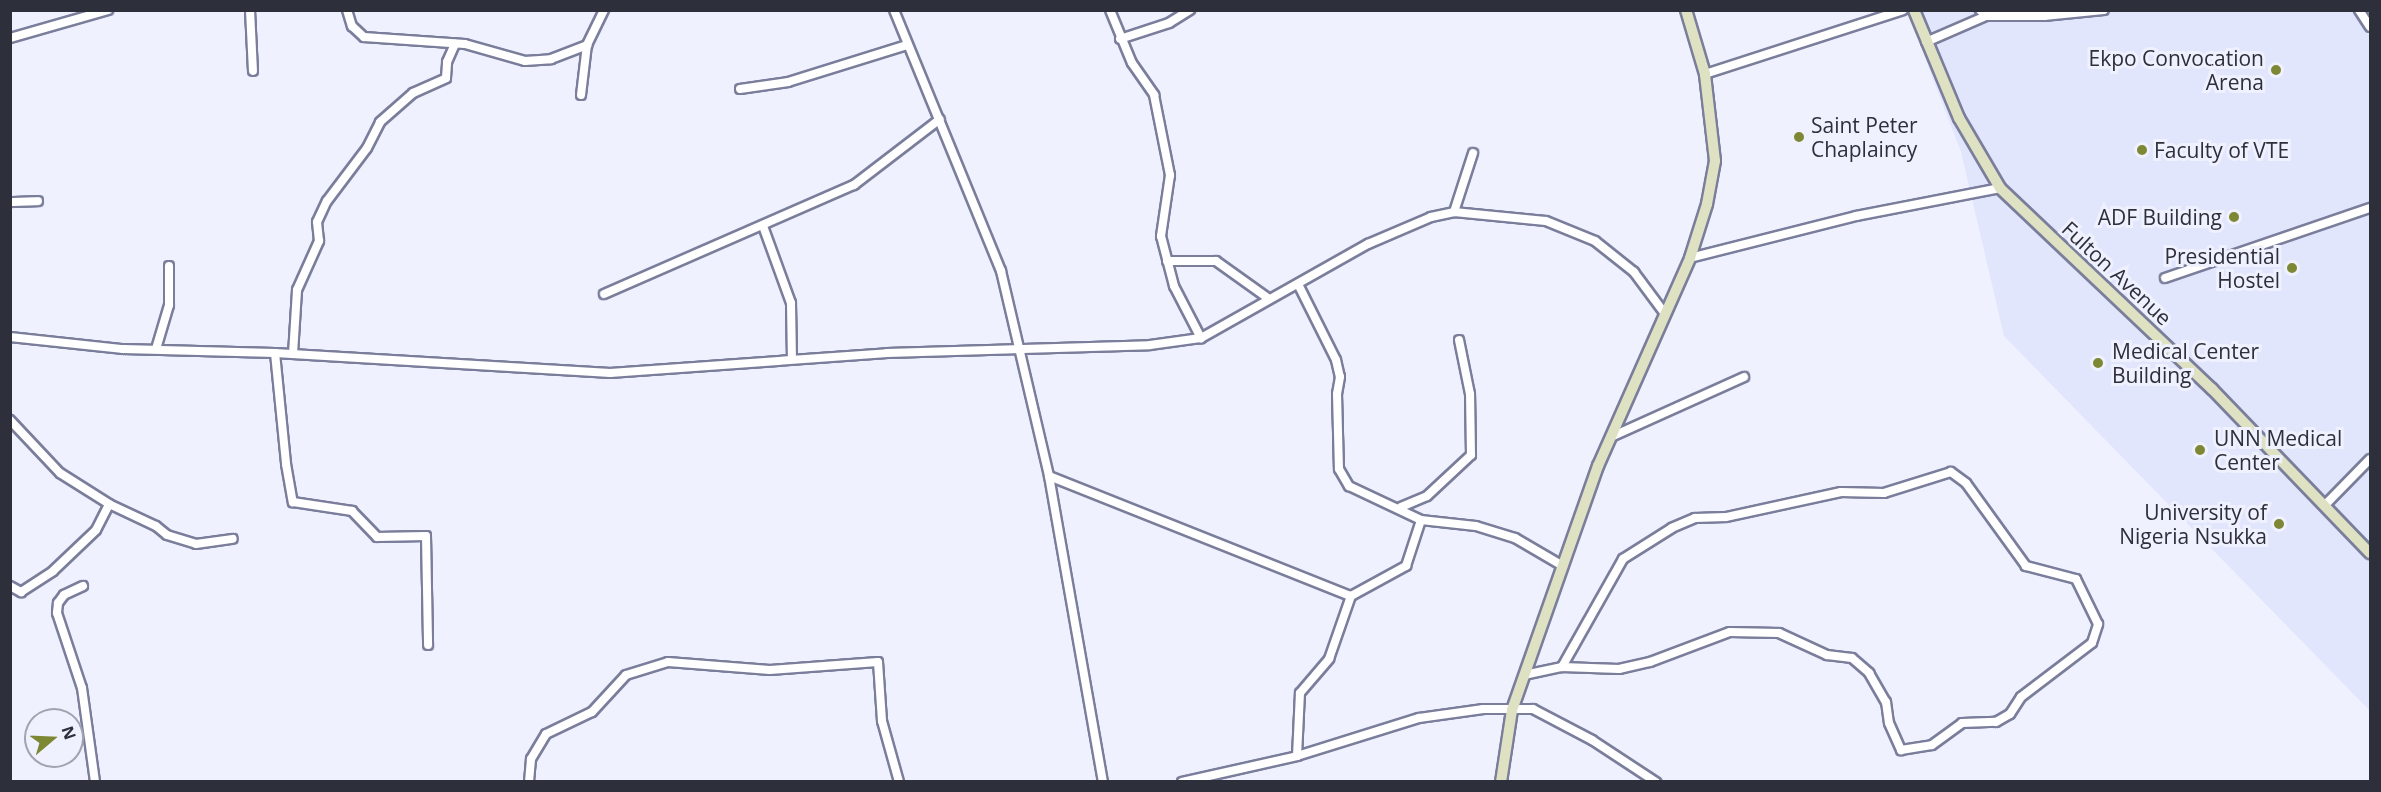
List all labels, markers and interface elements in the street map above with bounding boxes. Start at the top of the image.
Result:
place label: Ekpo Convocation Arena [2088,45,2264,95]
marker: Ekpo Convocation Arena [2269,63,2283,77]
place label: Saint Peter Chaplaincy [1811,112,1918,162]
marker: Saint Peter Chaplaincy [1792,130,1806,144]
place label: Faculty of VTE [2154,137,2289,163]
marker: Faculty of VTE [2135,143,2149,157]
place label: ADF Building [2098,204,2222,230]
marker: ADF Building [2227,210,2241,224]
street label: Fulton Avenue [2057,216,2177,330]
place label: Presidential Hostel [2164,243,2280,293]
marker: Presidential Hostel [2285,261,2299,275]
place label: Medical Center Building [2112,338,2259,388]
marker: Medical Center Building [2089,354,2107,372]
place label: UNN Medical Center [2214,425,2342,475]
marker: UNN Medical Center [2191,441,2209,459]
place label: University of Nigeria Nsukka [2119,499,2267,549]
marker: University of Nigeria Nsukka [2272,517,2286,531]
north arrow [24,708,84,768]
text: N [57,723,82,743]

